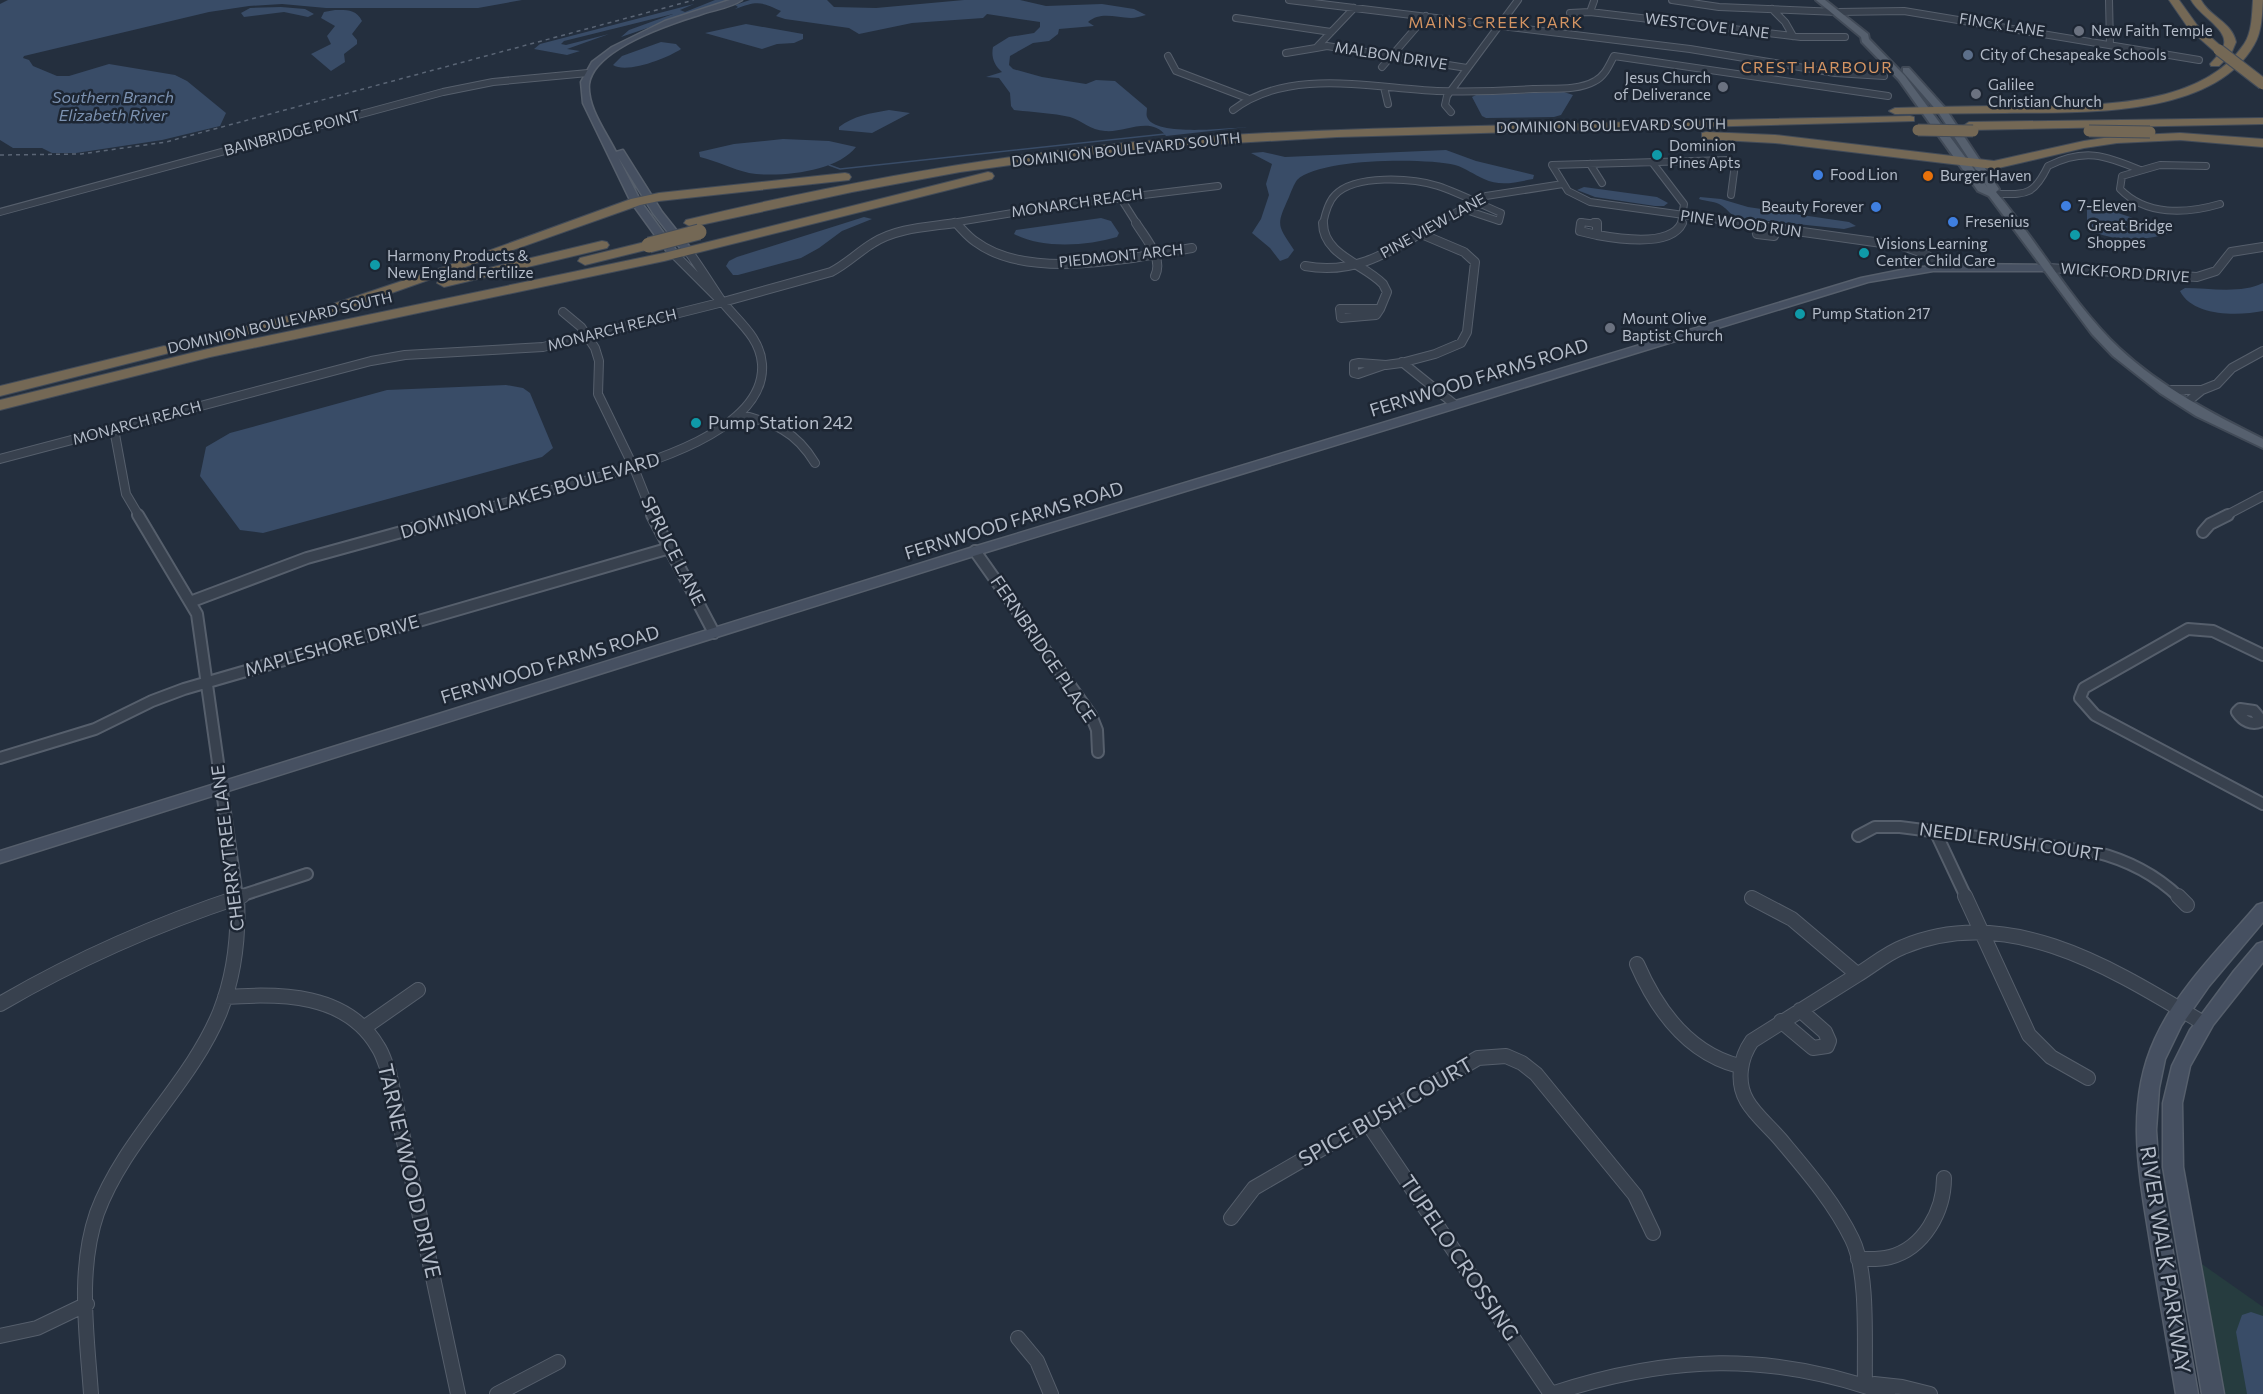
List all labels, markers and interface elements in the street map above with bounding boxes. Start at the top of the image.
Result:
street label: WESTCOVE LANE [1644,8,1771,42]
street label: FINCK LANE [1958,8,2046,40]
district label: MAINS CREEK PARK [1408,12,1584,31]
place label: New Faith Temple [2091,21,2213,39]
marker: New Faith Temple [2072,24,2086,38]
street label: MALBON DRIVE [1333,37,1449,73]
place label: City of Chesapeake Schools [1980,45,2167,63]
marker: City of Chesapeake Schools [1961,48,1975,62]
district label: CREST HARBOUR [1741,57,1893,76]
place label: Jesus Church of Deliverance [1614,68,1711,103]
place label: Galilee Christian Church [1988,75,2102,110]
marker: Jesus Church of Deliverance [1716,80,1730,94]
water label: Southern Branch Elizabeth River [52,87,174,124]
marker: Galilee Christian Church [1969,87,1983,101]
street label: BAINBRIDGE POINT [222,105,362,159]
street label: DOMINION BOULEVARD SOUTH [1496,114,1726,136]
street label: DOMINION BOULEVARD SOUTH [1010,128,1241,170]
place label: Dominion Pines Apts [1669,136,1741,171]
marker: Dominion Pines Apts [1650,148,1664,162]
place label: Food Lion [1830,165,1898,183]
place label: Burger Haven [1940,166,2032,184]
marker: Food Lion [1811,168,1825,182]
marker: Burger Haven [1921,169,1935,183]
street label: MONARCH REACH [1010,184,1144,220]
street label: PINE VIEW LANE [1377,189,1488,261]
place label: 7-Eleven [2078,196,2137,214]
place label: Beauty Forever [1761,197,1864,215]
marker: 7-Eleven [2059,199,2073,213]
marker: Beauty Forever [1869,200,1883,214]
street label: PINE WOOD RUN [1679,206,1803,240]
place label: Fresenius [1965,212,2030,230]
marker: Fresenius [1946,215,1960,229]
place label: Great Bridge Shoppes [2087,216,2173,251]
marker: Great Bridge Shoppes [2068,228,2082,242]
place label: Visions Learning Center Child Care [1876,234,1996,269]
street label: PIEDMONT ARCH [1058,240,1184,270]
place label: Harmony Products & New England Fertilize [387,246,534,281]
marker: Visions Learning Center Child Care [1857,246,1871,260]
marker: Harmony Products & New England Fertilize [368,258,382,272]
street label: WICKFORD DRIVE [2060,259,2190,285]
street label: DOMINION BOULEVARD SOUTH [166,287,394,357]
street label: MONARCH REACH [545,304,678,354]
place label: Pump Station 217 [1812,304,1930,322]
marker: Pump Station 217 [1793,307,1807,321]
place label: Mount Olive Baptist Church [1622,309,1723,344]
marker: Mount Olive Baptist Church [1603,321,1617,335]
street label: FERNWOOD FARMS ROAD [1367,333,1591,421]
street label: MONARCH REACH [70,396,203,448]
place label: Pump Station 242 [708,411,853,433]
marker: Pump Station 242 [689,416,703,430]
street label: DOMINION LAKES BOULEVARD [397,447,662,543]
street label: FERNWOOD FARMS ROAD [902,476,1126,564]
street label: SPRUCE LANE [637,492,711,609]
street label: FERNBRIDGE PLACE [986,571,1101,726]
street label: MAPLESHORE DRIVE [242,610,421,680]
street label: FERNWOOD FARMS ROAD [438,620,662,708]
street label: CHERRYTREE LANE [206,764,248,932]
street label: NEEDLERUSH COURT [1918,817,2104,865]
street label: SPICE BUSH COURT [1294,1051,1477,1171]
street label: TARNEYWOOD DRIVE [374,1061,447,1280]
street label: RIVER WALK PARKWAY [2136,1144,2197,1376]
street label: TUPELO CROSSING [1396,1170,1525,1345]

